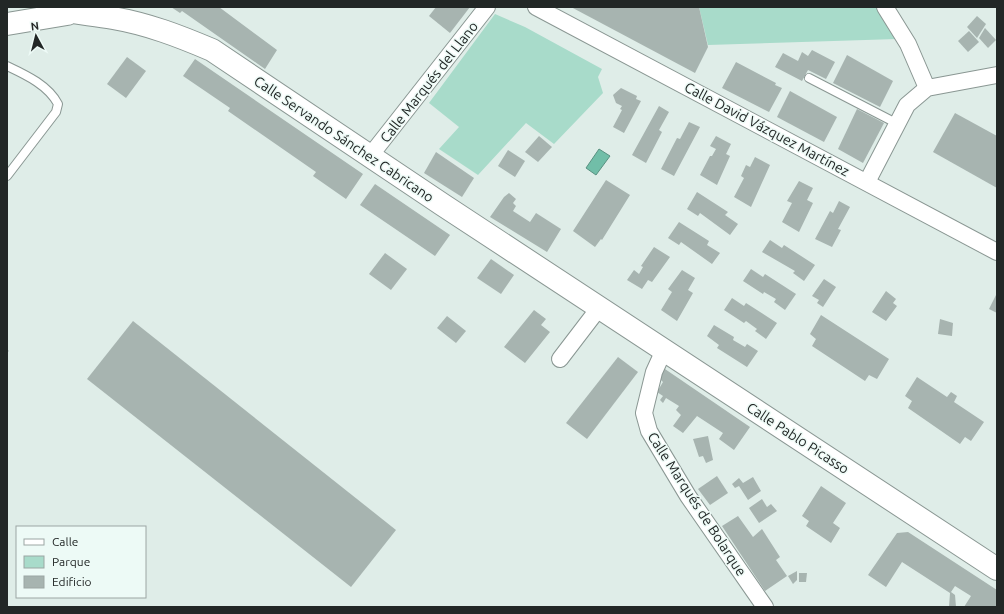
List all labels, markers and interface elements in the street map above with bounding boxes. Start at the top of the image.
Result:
north arrow [16,16,56,56]
street label: Calle Marqués del Llano [377,18,481,146]
text: N [30,20,40,33]
street label: Calle Servando Sánchez Cabricano [251,73,437,205]
street label: Calle David Vázquez Martínez [682,79,852,179]
street label: Calle Pablo Picasso [744,399,852,477]
street label: Calle Marqués de Bolarque [644,429,750,579]
legend [16,526,146,598]
text: Calle [52,535,78,548]
text: Parque [52,555,90,568]
text: Edificio [52,575,92,588]

